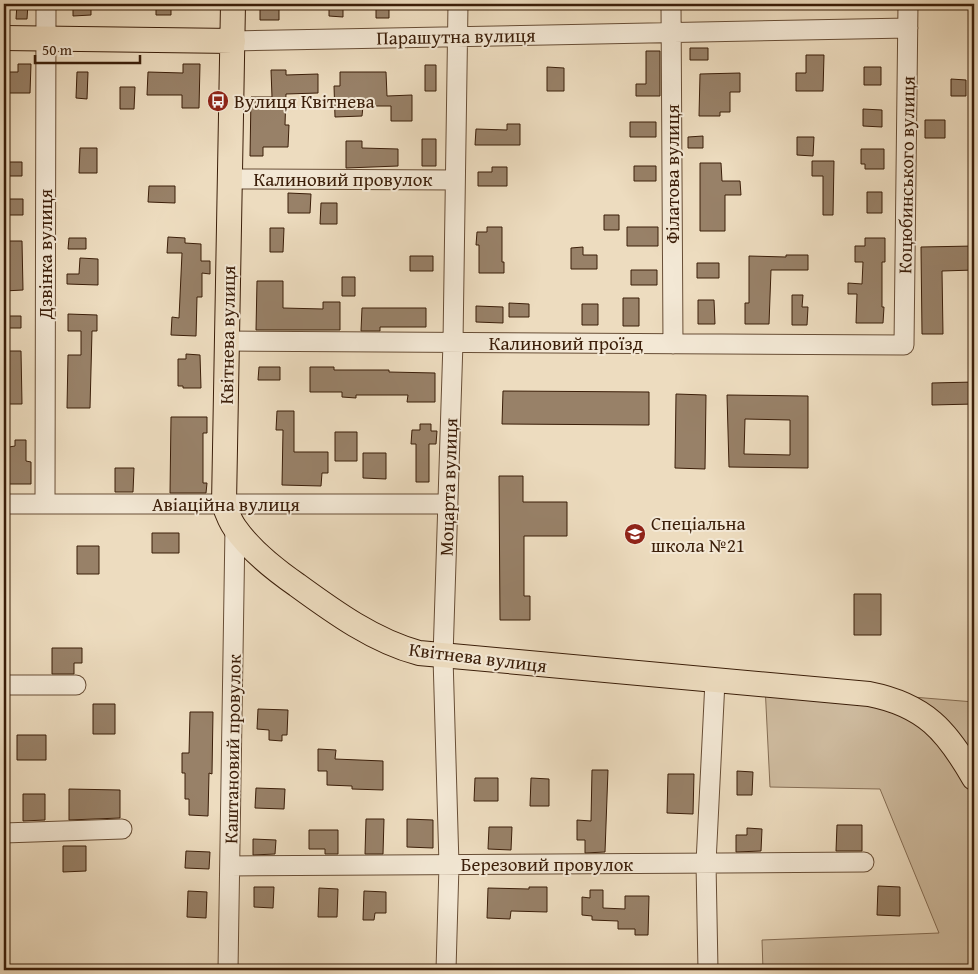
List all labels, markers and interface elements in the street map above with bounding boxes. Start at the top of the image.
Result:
street label: Парашутна вулиця [376,21,536,51]
scale bar [35,32,140,64]
text: 50 m [42,39,73,60]
street label: Коцюбинського вулиця [890,75,922,274]
place label: Вулиця Квітнева [234,87,375,115]
bus stop icon: Вулиця Квітнева [206,89,230,113]
street label: Філатова вулиця [658,104,686,244]
street label: Калиновий провулок [254,165,433,193]
street label: Дзвінка вулиця [31,188,59,320]
street label: Квітнева вулиця [212,265,242,405]
street label: Калиновий проїзд [489,329,643,357]
street label: Моцарта вулиця [432,417,464,557]
street label: Авіаційна вулиця [152,490,300,518]
place label: Спеціальна школа №21 [651,509,746,559]
school or university icon: Спеціальна школа №21 [623,522,647,546]
street label: Квітнева вулиця [407,635,549,679]
street label: Каштановий провулок [216,654,248,844]
street label: Березовий провулок [461,850,633,878]

